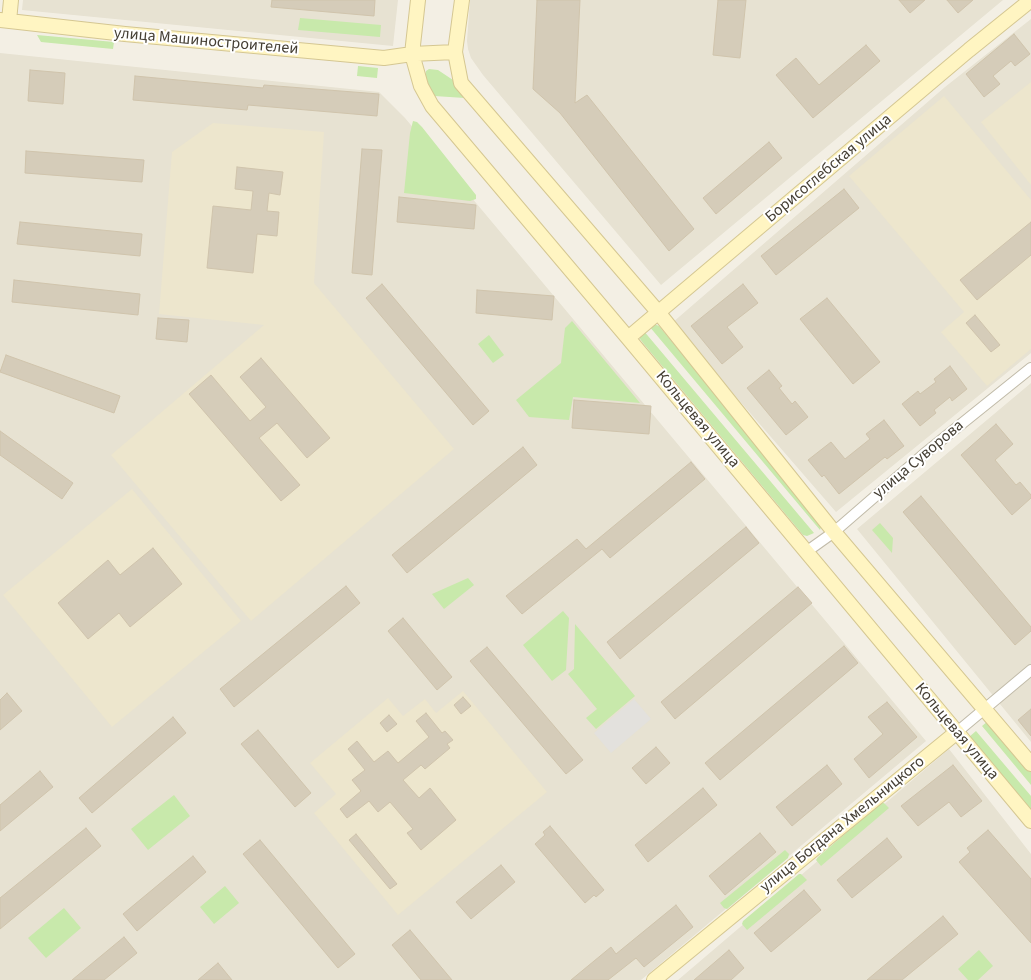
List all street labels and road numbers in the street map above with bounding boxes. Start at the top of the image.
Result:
street label: улица Машиностроителей [113,24,299,60]
street label: Борисоглебская улица [762,111,896,227]
street label: Кольцевая улица [651,368,743,472]
street label: улица Суворова [870,417,968,503]
street label: Кольцевая улица [910,680,1002,784]
street label: улица Богдана Хмельницкого [757,753,929,897]

